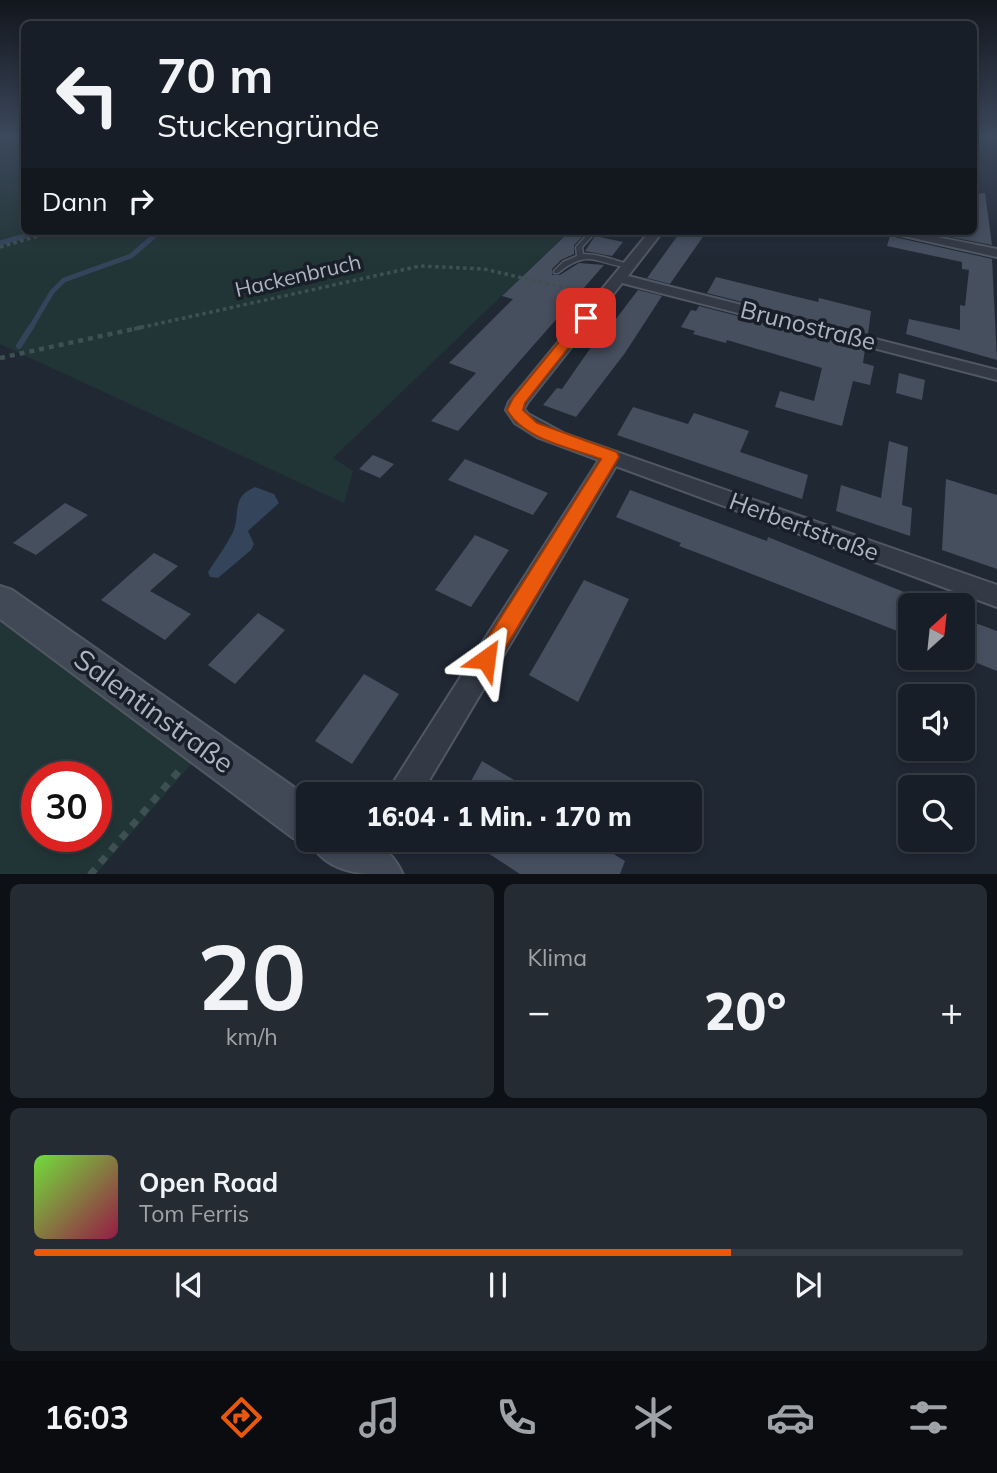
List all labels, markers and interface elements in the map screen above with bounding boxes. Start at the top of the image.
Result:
text: 70 m [157,44,273,105]
icon: left [42,49,133,140]
text: Stuckengründe [157,105,379,145]
icon: right [122,182,160,220]
text: Dann [42,185,108,218]
street label: Hackenbruch [232,248,363,302]
pin [556,288,616,348]
street label: Brunostraße [738,294,879,356]
icon: arrive [567,299,605,337]
street label: Herbertstraße [726,485,883,567]
north arrow [898,593,975,670]
map controls [898,593,975,852]
position arrow [449,622,523,696]
street label: Salentinstraße [68,641,241,780]
button: sound [898,684,975,761]
speed limit sign: 30 [21,761,112,852]
button: search [898,775,975,852]
text: 16:04 · 1 Min. · 170 m [366,800,632,833]
text: 20 [197,919,306,1033]
text: Klima [528,943,587,972]
text: 20° [704,978,786,1043]
text: − [528,987,550,1035]
text: + [940,987,963,1035]
text: km/h [226,1022,278,1051]
text: Open Road [139,1166,278,1199]
text: Tom Ferris [139,1199,249,1228]
icon: previous [170,1266,208,1304]
icon: pause [479,1266,517,1304]
icon: next [789,1266,827,1304]
icon: directions [217,1393,266,1442]
icon: music [355,1393,404,1442]
icon: phone [492,1393,541,1442]
icon: climate [629,1393,678,1442]
icon: car [766,1393,815,1442]
icon: filters [904,1393,953,1442]
text: 16:03 [44,1397,129,1437]

